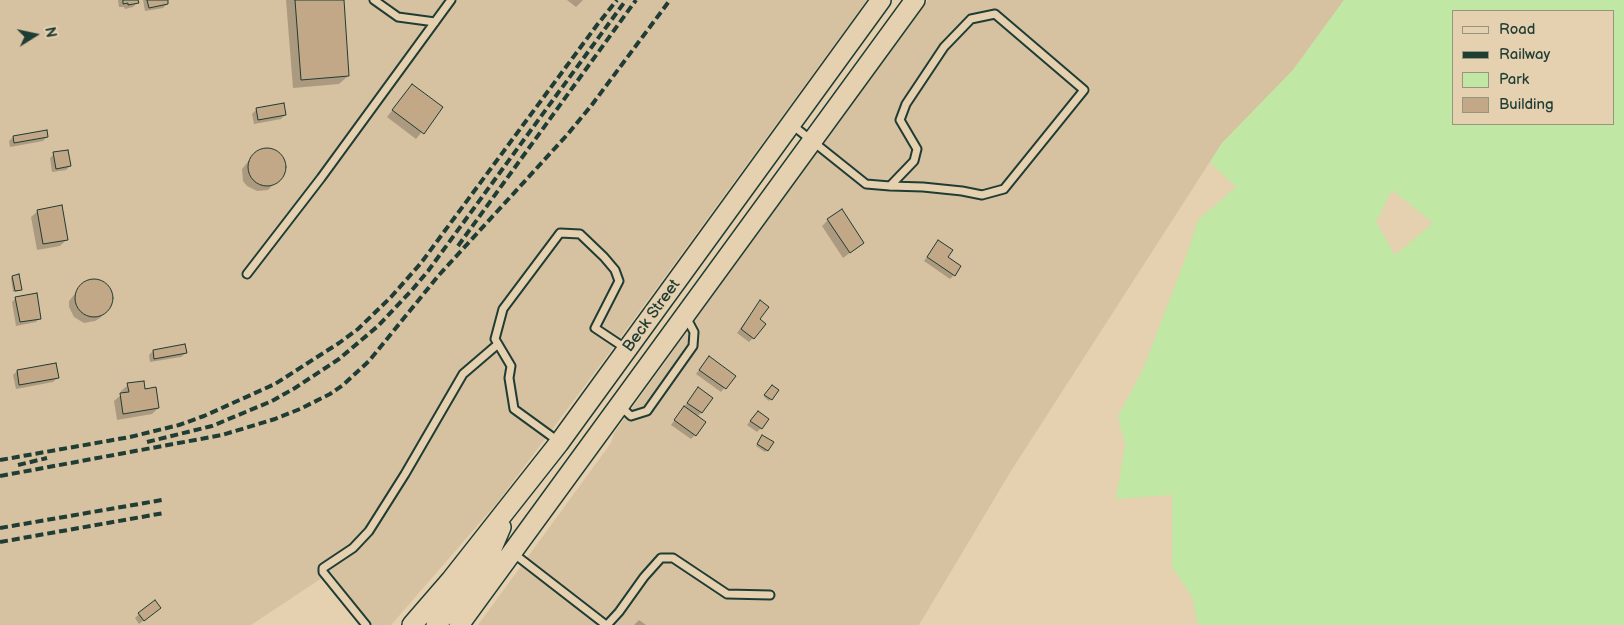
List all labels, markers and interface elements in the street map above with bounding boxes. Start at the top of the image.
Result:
north arrow [10,10,60,60]
legend [1452,10,1614,125]
text: Road [1499,20,1535,39]
text: N [41,26,60,39]
text: Railway [1499,45,1550,64]
text: Park [1499,70,1529,89]
text: Building [1499,95,1554,114]
street label: Beck Street [619,276,685,356]

